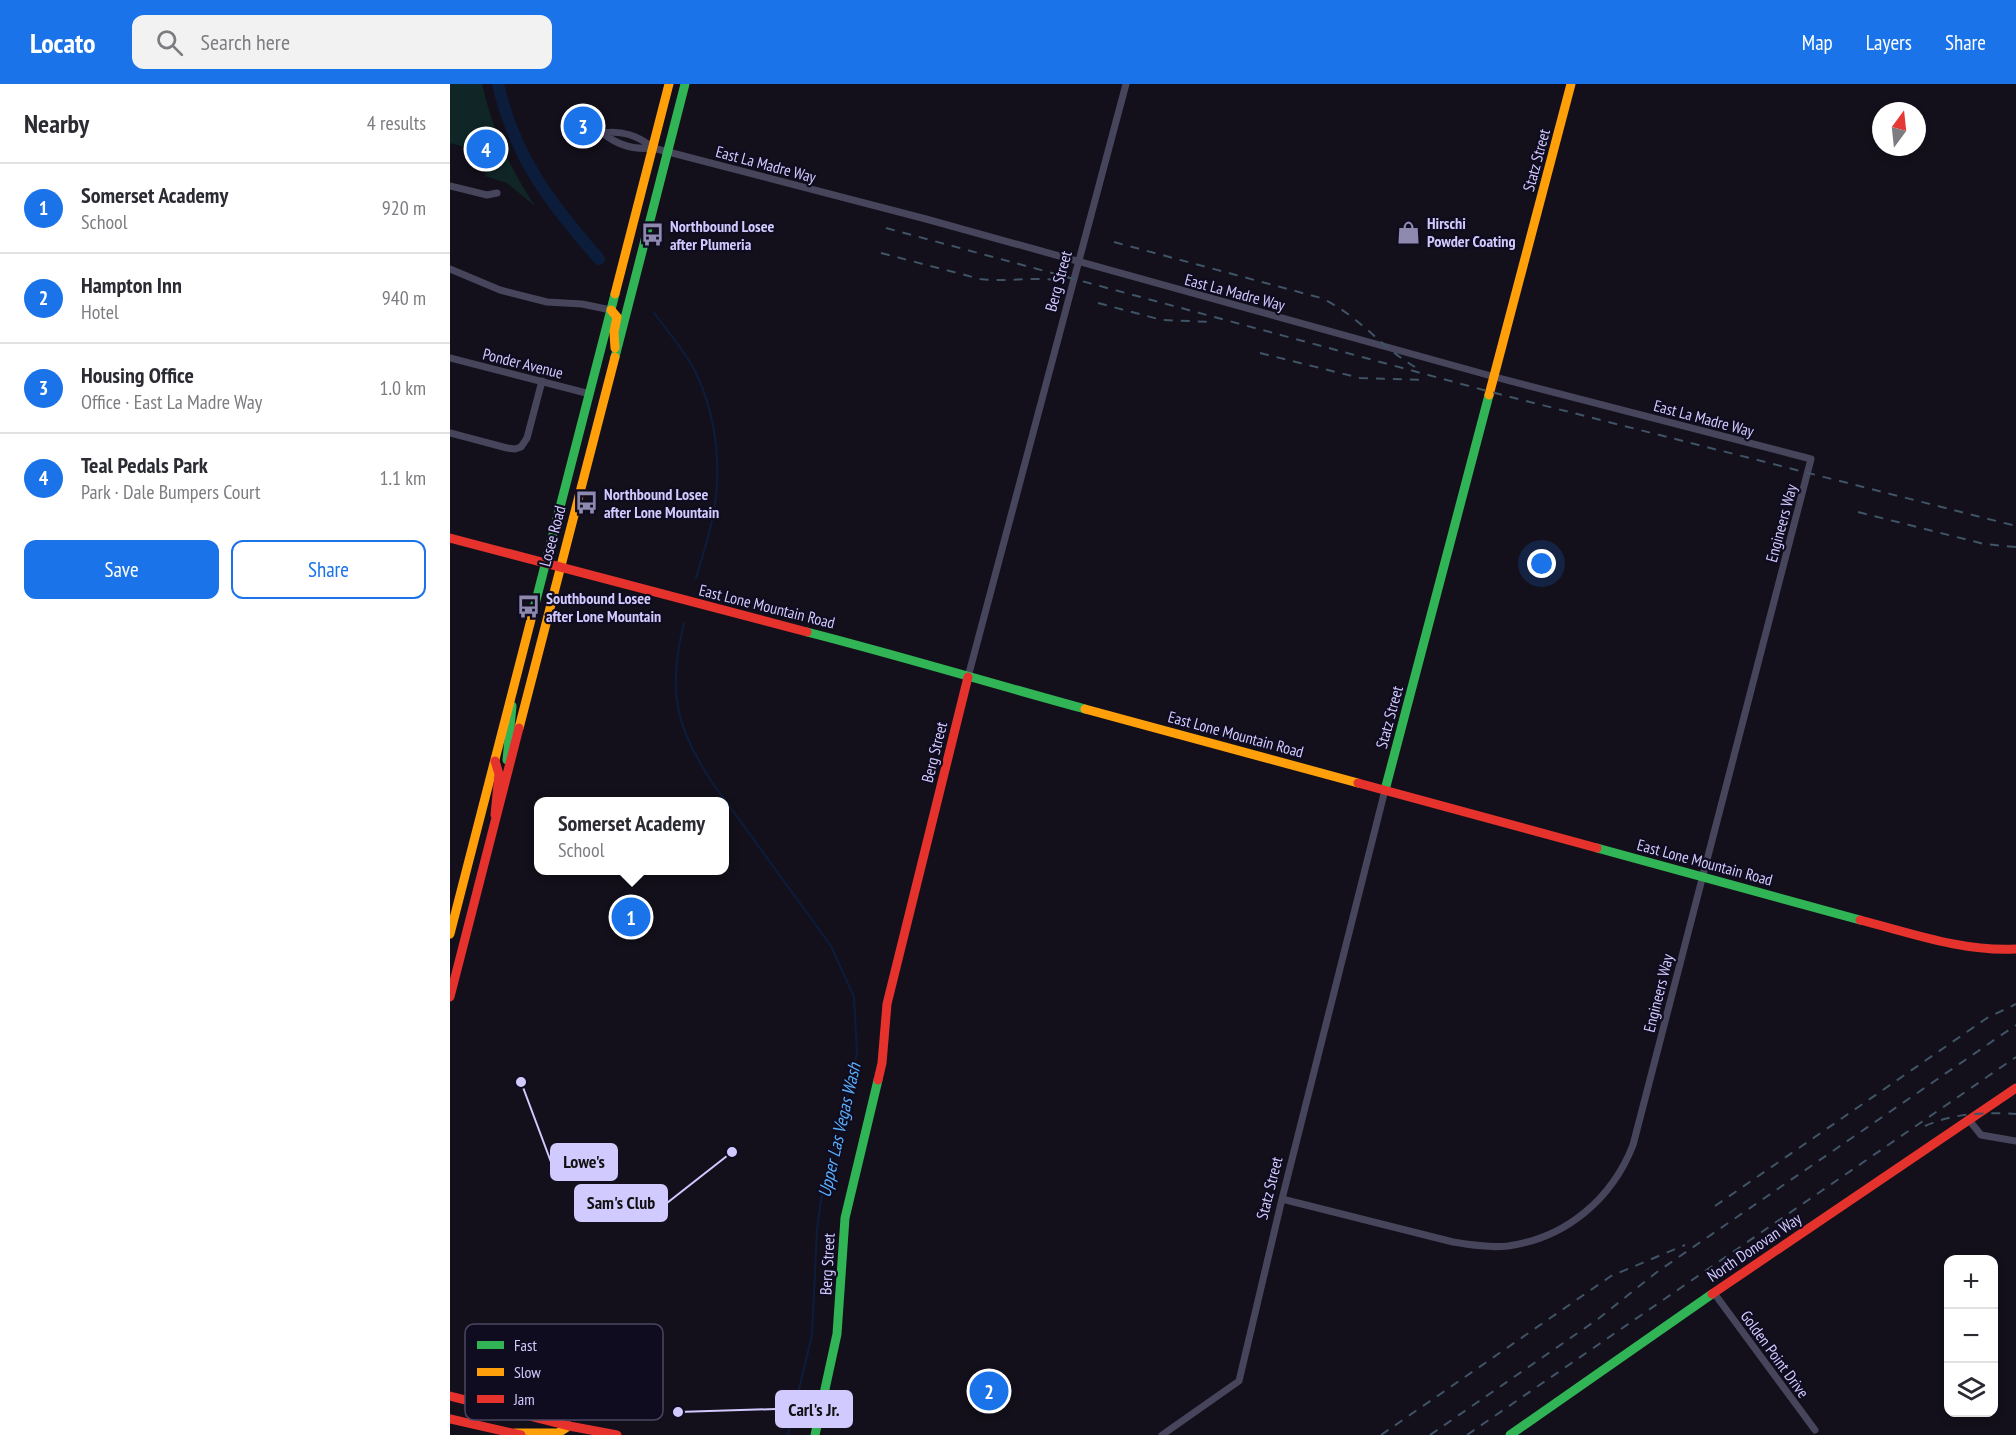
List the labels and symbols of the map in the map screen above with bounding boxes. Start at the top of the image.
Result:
north arrow [1872,102,1926,156]
pin: 3 [564,104,602,148]
pin: 4 [466,126,506,172]
street label: Statz Street [1518,126,1554,193]
street label: East La Madre Way [714,141,818,187]
place label: Hirschi Powder Coating [1427,213,1516,251]
place label: Northbound Losee after Plumeria [670,216,775,254]
shop icon: Hirschi Powder Coating [1396,219,1422,245]
bus stop icon: Northbound Losee after Plumeria [639,222,665,248]
street label: Berg Street [1040,248,1076,314]
street label: East La Madre Way [1183,269,1287,315]
street label: Ponder Avenue [481,343,565,383]
street label: East La Madre Way [1652,395,1756,441]
street label: Engineers Way [1761,482,1801,564]
place label: Northbound Losee after Lone Mountain [604,484,719,522]
bus stop icon: Northbound Losee after Lone Mountain [573,490,599,516]
street label: Losee Road [534,503,570,569]
your location [1527,549,1556,578]
street label: East Lone Mountain Road [697,579,837,633]
place label: Southbound Losee after Lone Mountain [546,588,661,626]
bus stop icon: Southbound Losee after Lone Mountain [515,594,541,620]
street label: Statz Street [1371,683,1407,750]
street label: East Lone Mountain Road [1166,706,1306,762]
street label: Berg Street [917,719,951,784]
street label: East Lone Mountain Road [1635,834,1775,890]
pin: 1 [612,894,651,940]
street label: Engineers Way [1639,952,1677,1034]
water label: Upper Las Vegas Wash [812,1060,866,1199]
callout: Lowe's [551,1144,617,1180]
text: Lowe's [563,1150,605,1173]
street label: Statz Street [1252,1154,1287,1221]
callout: Sam's Club [575,1185,667,1221]
text: Sam's Club [587,1191,655,1214]
street label: North Donovan Way [1703,1208,1805,1286]
street label: Berg Street [815,1232,839,1295]
street label: Golden Point Drive [1736,1306,1814,1402]
legend [465,1324,663,1420]
text: Fast [514,1335,537,1355]
text: Slow [514,1362,541,1382]
pin: 2 [970,1368,1008,1414]
text: Jam [513,1389,535,1409]
callout: Carl's Jr. [776,1391,852,1427]
text: Carl's Jr. [788,1398,840,1421]

